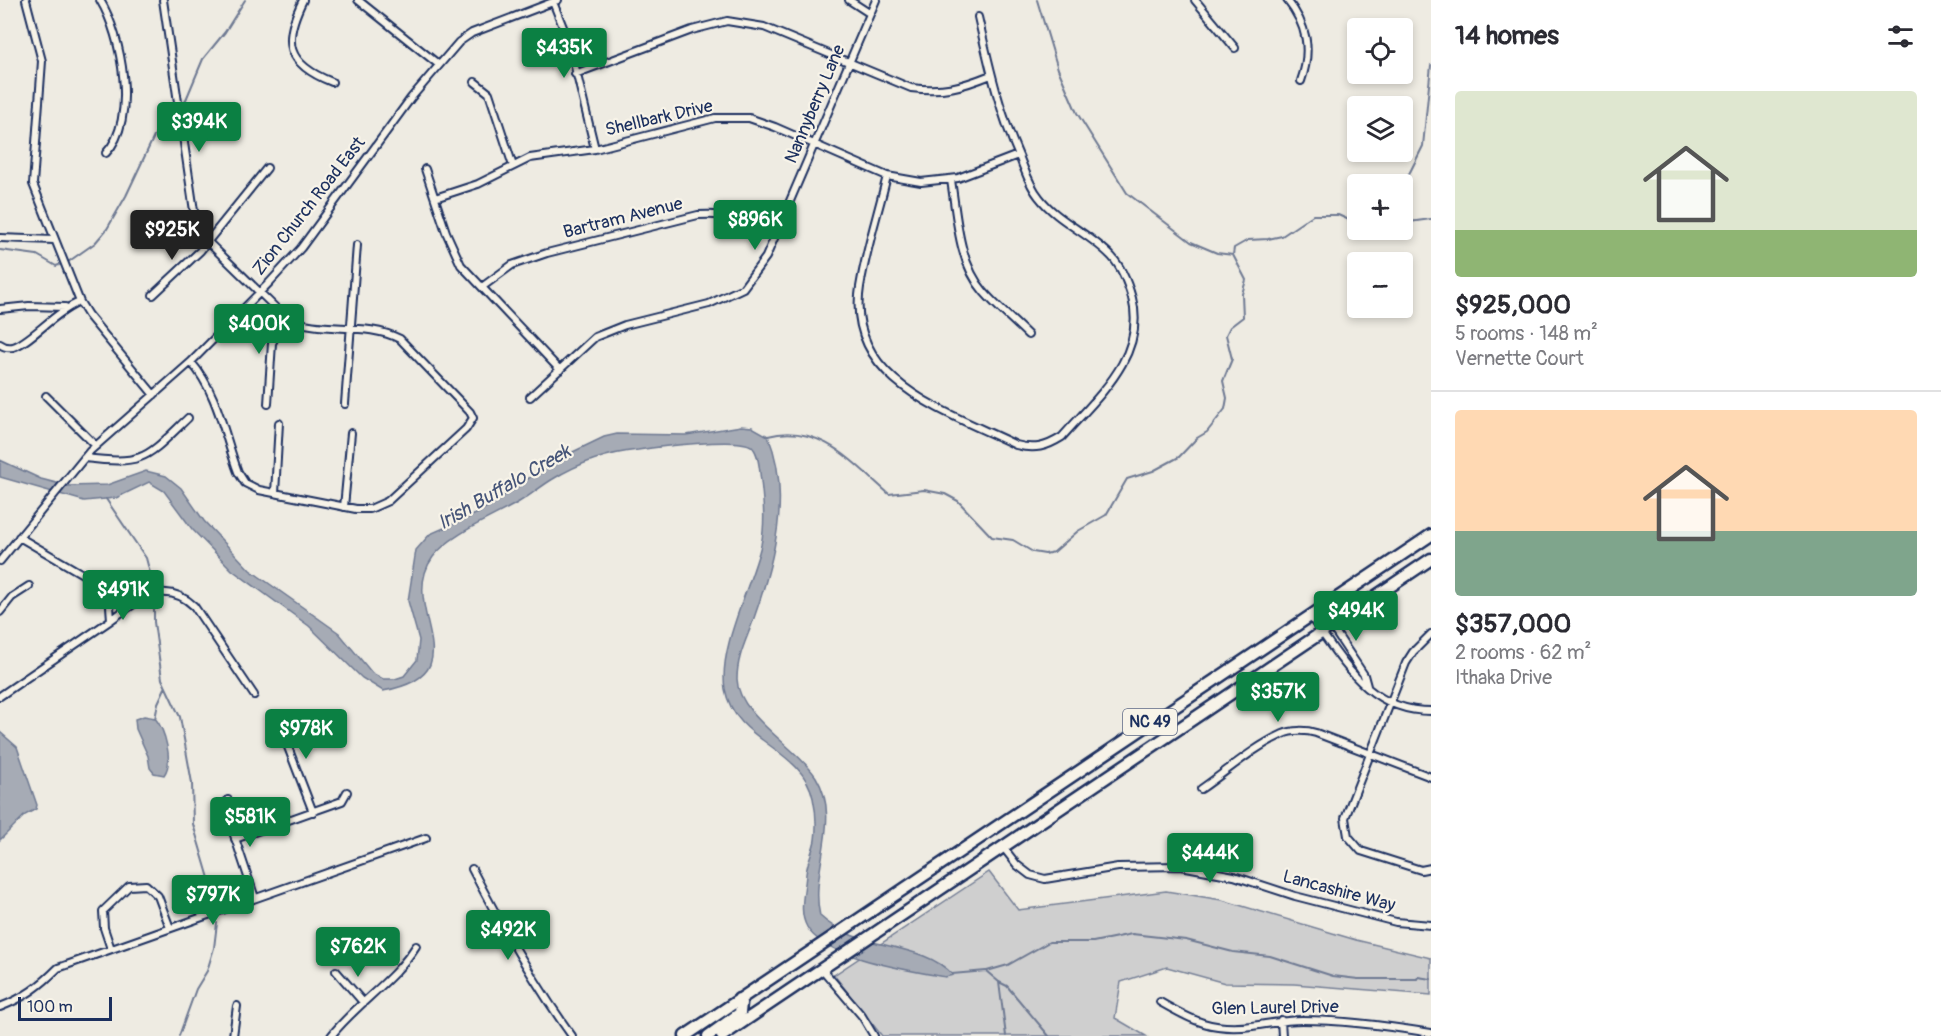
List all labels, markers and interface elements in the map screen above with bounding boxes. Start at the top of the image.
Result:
map controls [1347,18,1413,318]
button: locate [1347,18,1413,84]
text: 14 homes [1455,20,1559,52]
icon: filters [1884,20,1917,53]
pin: $435K [522,28,606,79]
text: $435K [536,35,592,60]
street label: Nannyberry Lane [780,41,850,167]
street label: Shellbark Drive [603,94,715,142]
button: layers [1347,96,1413,162]
pin: $394K [157,102,241,153]
text: $394K [171,109,227,134]
icon: home [1632,130,1740,238]
street label: Zion Church Road East [248,131,371,280]
button: + [1347,174,1413,240]
street label: Bartram Avenue [561,192,685,244]
pin: $896K [713,200,797,251]
text: $896K [728,207,782,232]
pin: $925K [130,210,214,261]
text: $925K [144,217,200,242]
button: − [1347,252,1413,318]
text: $925,000 [1455,289,1571,321]
pin: $400K [217,304,301,355]
text: $400K [228,311,290,336]
text: 5 rooms · 148 m² [1455,321,1598,346]
text: Vernette Court [1455,346,1584,371]
water label: Irish Buffalo Creek [433,438,577,535]
icon: home [1632,449,1740,557]
pin: $491K [81,570,165,621]
text: $491K [97,577,149,602]
pin: $494K [1314,591,1398,642]
text: $494K [1328,598,1384,623]
text: $357,000 [1455,608,1571,640]
text: 2 rooms · 62 m² [1455,640,1591,665]
text: Ithaka Drive [1455,665,1552,690]
pin: $357K [1236,672,1320,723]
text: $357K [1250,679,1306,704]
pin: $978K [264,709,348,760]
road number: NC 49 [1123,709,1177,735]
text: $978K [279,716,333,741]
pin: $581K [208,797,292,848]
text: $581K [224,804,276,829]
pin: $444K [1168,833,1252,884]
text: $444K [1181,840,1239,865]
street label: Lancashire Way [1280,865,1398,917]
pin: $797K [171,875,255,926]
text: $797K [186,882,240,907]
pin: $492K [466,910,550,961]
text: $492K [480,917,536,942]
pin: $762K [316,927,400,978]
text: $762K [330,934,386,959]
scale bar [18,994,112,1022]
street label: Glen Laurel Drive [1211,995,1339,1021]
text: 100 m [27,997,73,1017]

